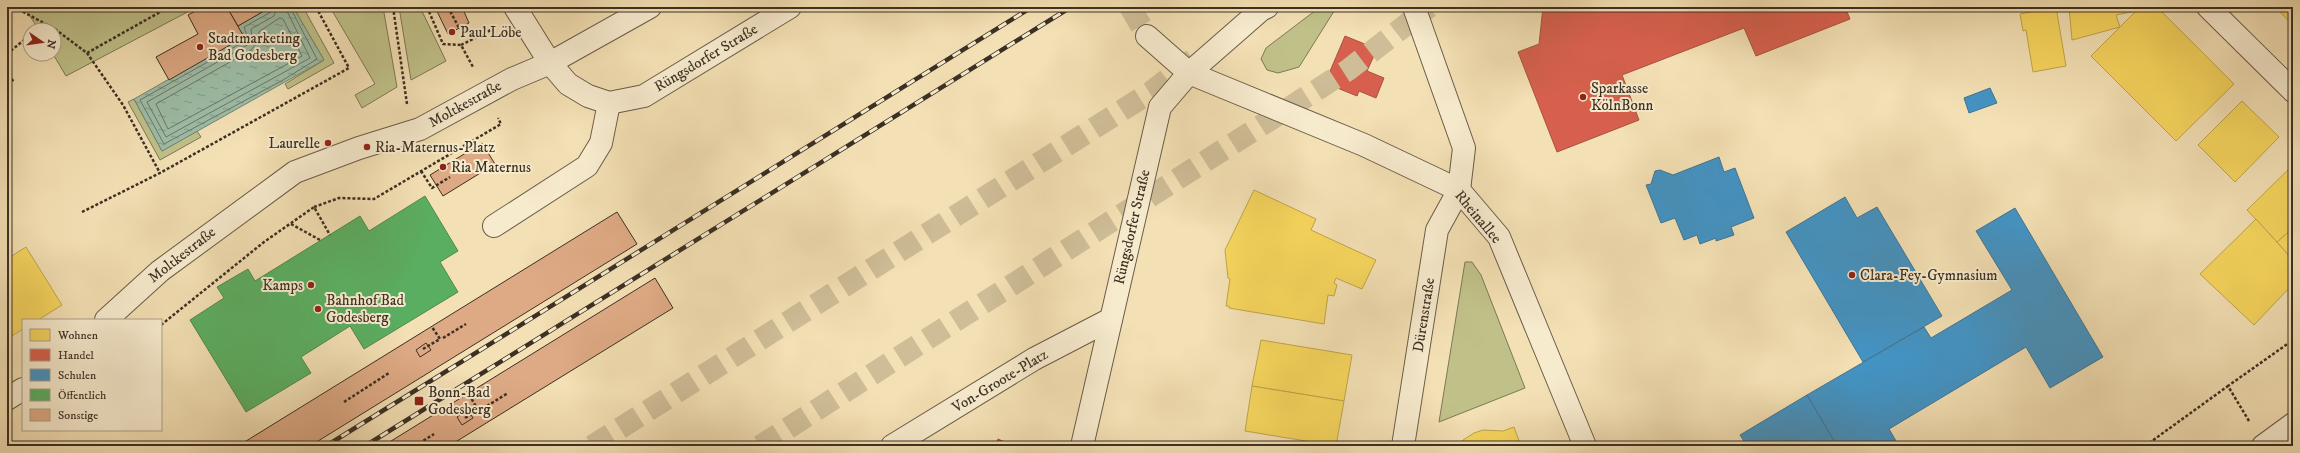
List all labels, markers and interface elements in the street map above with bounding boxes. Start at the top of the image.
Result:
street label: Rüngsdorfer Straße [651,20,761,96]
north arrow [22,22,62,62]
place label: Paul Löbe [460,23,521,42]
marker: Paul Löbe [447,27,457,37]
place label: Stadtmarketing Bad Godesberg [208,29,301,65]
text: N [43,38,59,50]
marker: Stadtmarketing Bad Godesberg [195,42,205,52]
street label: Moltkestraße [425,76,505,132]
place label: Sparkasse KölnBonn [1591,79,1654,115]
marker: Sparkasse KölnBonn [1578,92,1588,102]
place label: Laurelle [269,134,320,153]
marker: Laurelle [323,138,333,148]
place label: Ria-Maternus-Platz [375,138,495,157]
marker: Ria-Maternus-Platz [362,142,372,152]
place label: Ria Maternus [451,158,531,177]
marker: Ria Maternus [438,162,448,172]
street label: Rüngsdorfer Straße [1110,168,1154,286]
street label: Rheinallee [1450,187,1506,247]
street label: Moltkestraße [144,223,220,287]
place label: Clara-Fey-Gymnasium [1860,266,1998,285]
marker: Clara-Fey-Gymnasium [1847,270,1857,280]
place label: Kamps [262,276,303,295]
street label: Dürenstraße [1409,276,1439,354]
marker: Kamps [306,280,316,290]
place label: Bahnhof Bad Godesberg [326,291,404,327]
marker: Bahnhof Bad Godesberg [313,304,323,314]
legend [22,319,162,431]
text: Wohnen [57,328,99,343]
street label: Von-Groote-Platz [948,345,1052,418]
text: Handel [58,348,94,363]
text: Schulen [58,368,97,383]
place label: Bonn-Bad Godesberg [428,383,491,419]
text: Öffentlich [58,388,107,403]
marker: Bonn-Bad Godesberg [413,395,425,407]
text: Sonstige [58,408,98,423]

